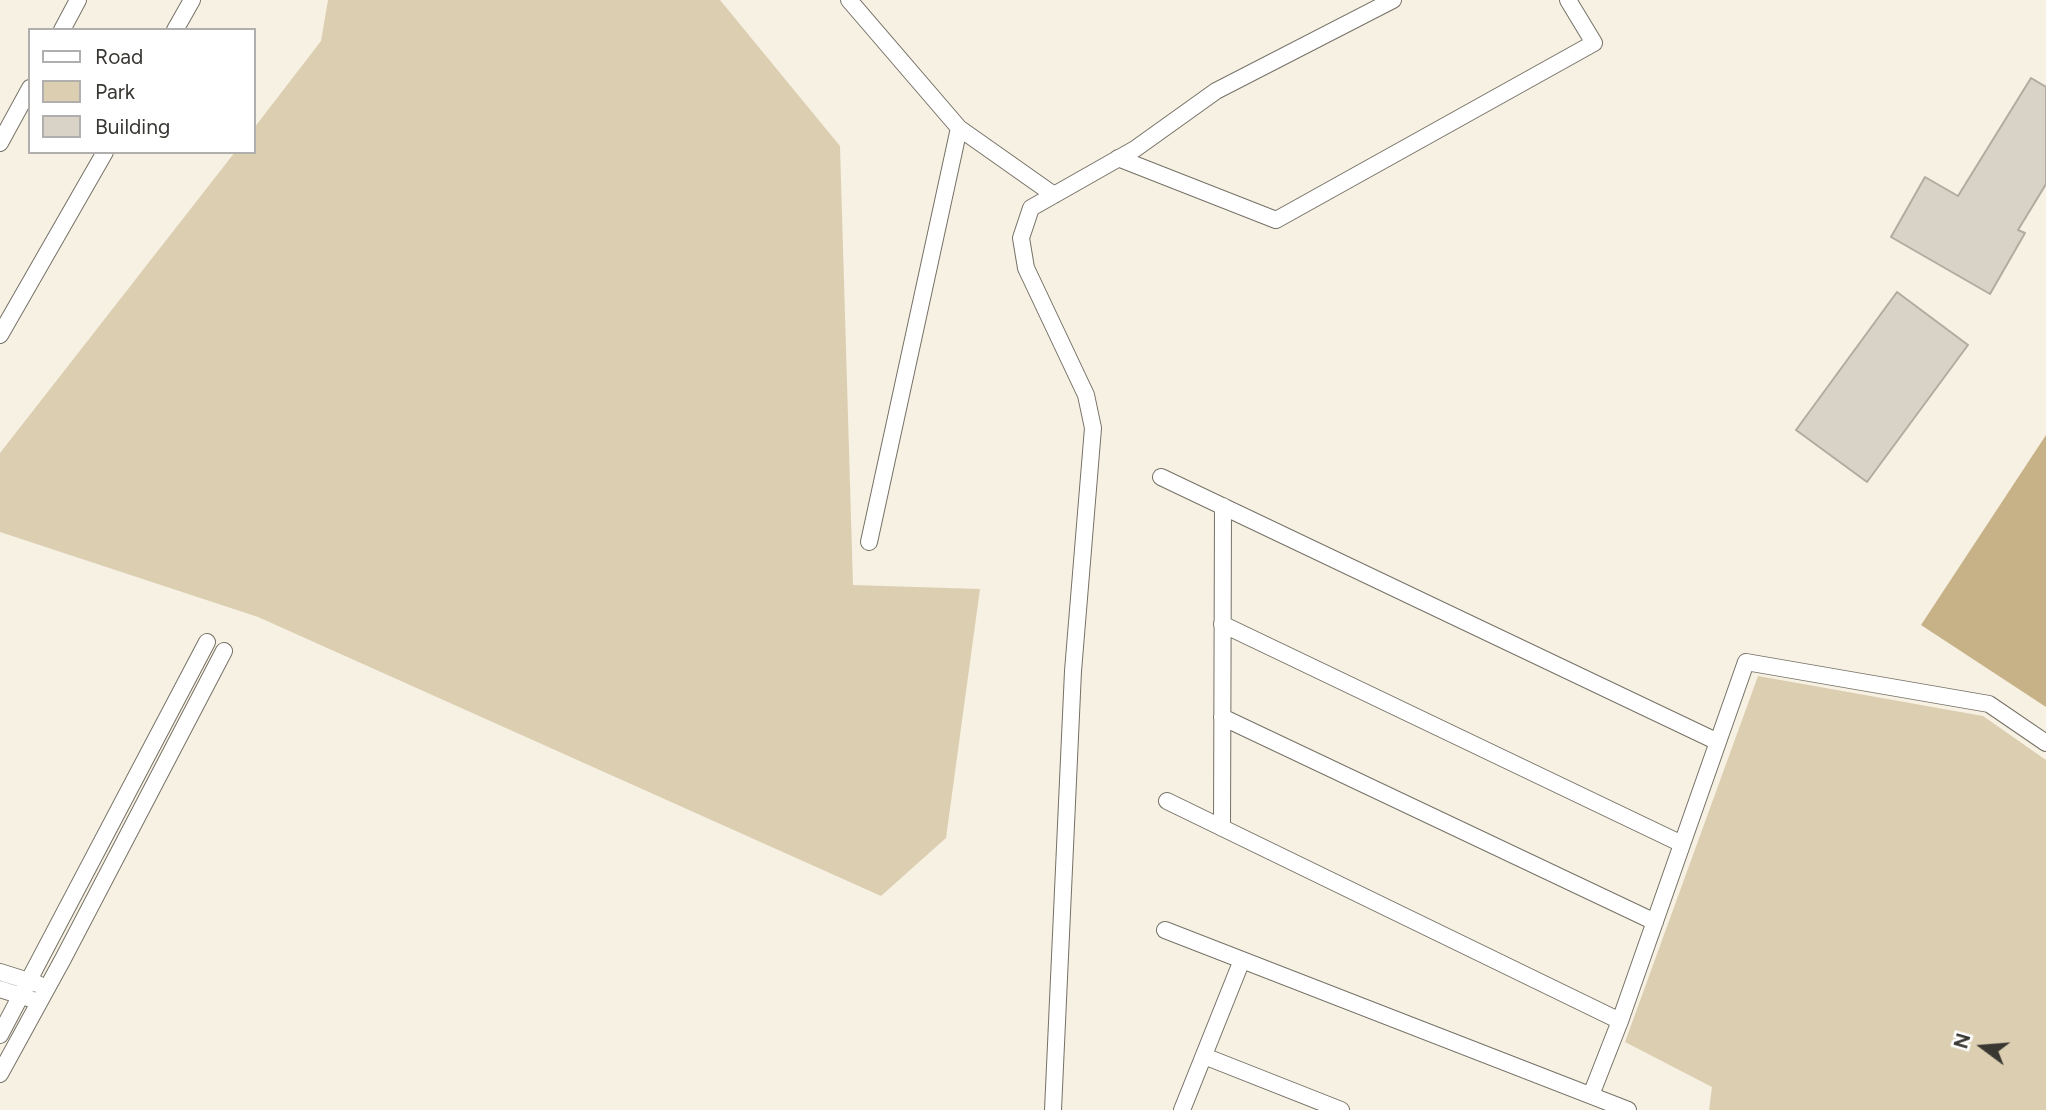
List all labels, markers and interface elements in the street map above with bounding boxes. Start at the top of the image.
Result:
legend [28,28,256,154]
text: Road [95,44,143,69]
text: Park [95,79,135,104]
text: Building [95,114,170,139]
north arrow [1948,1012,2018,1082]
text: N [1949,1031,1975,1051]

